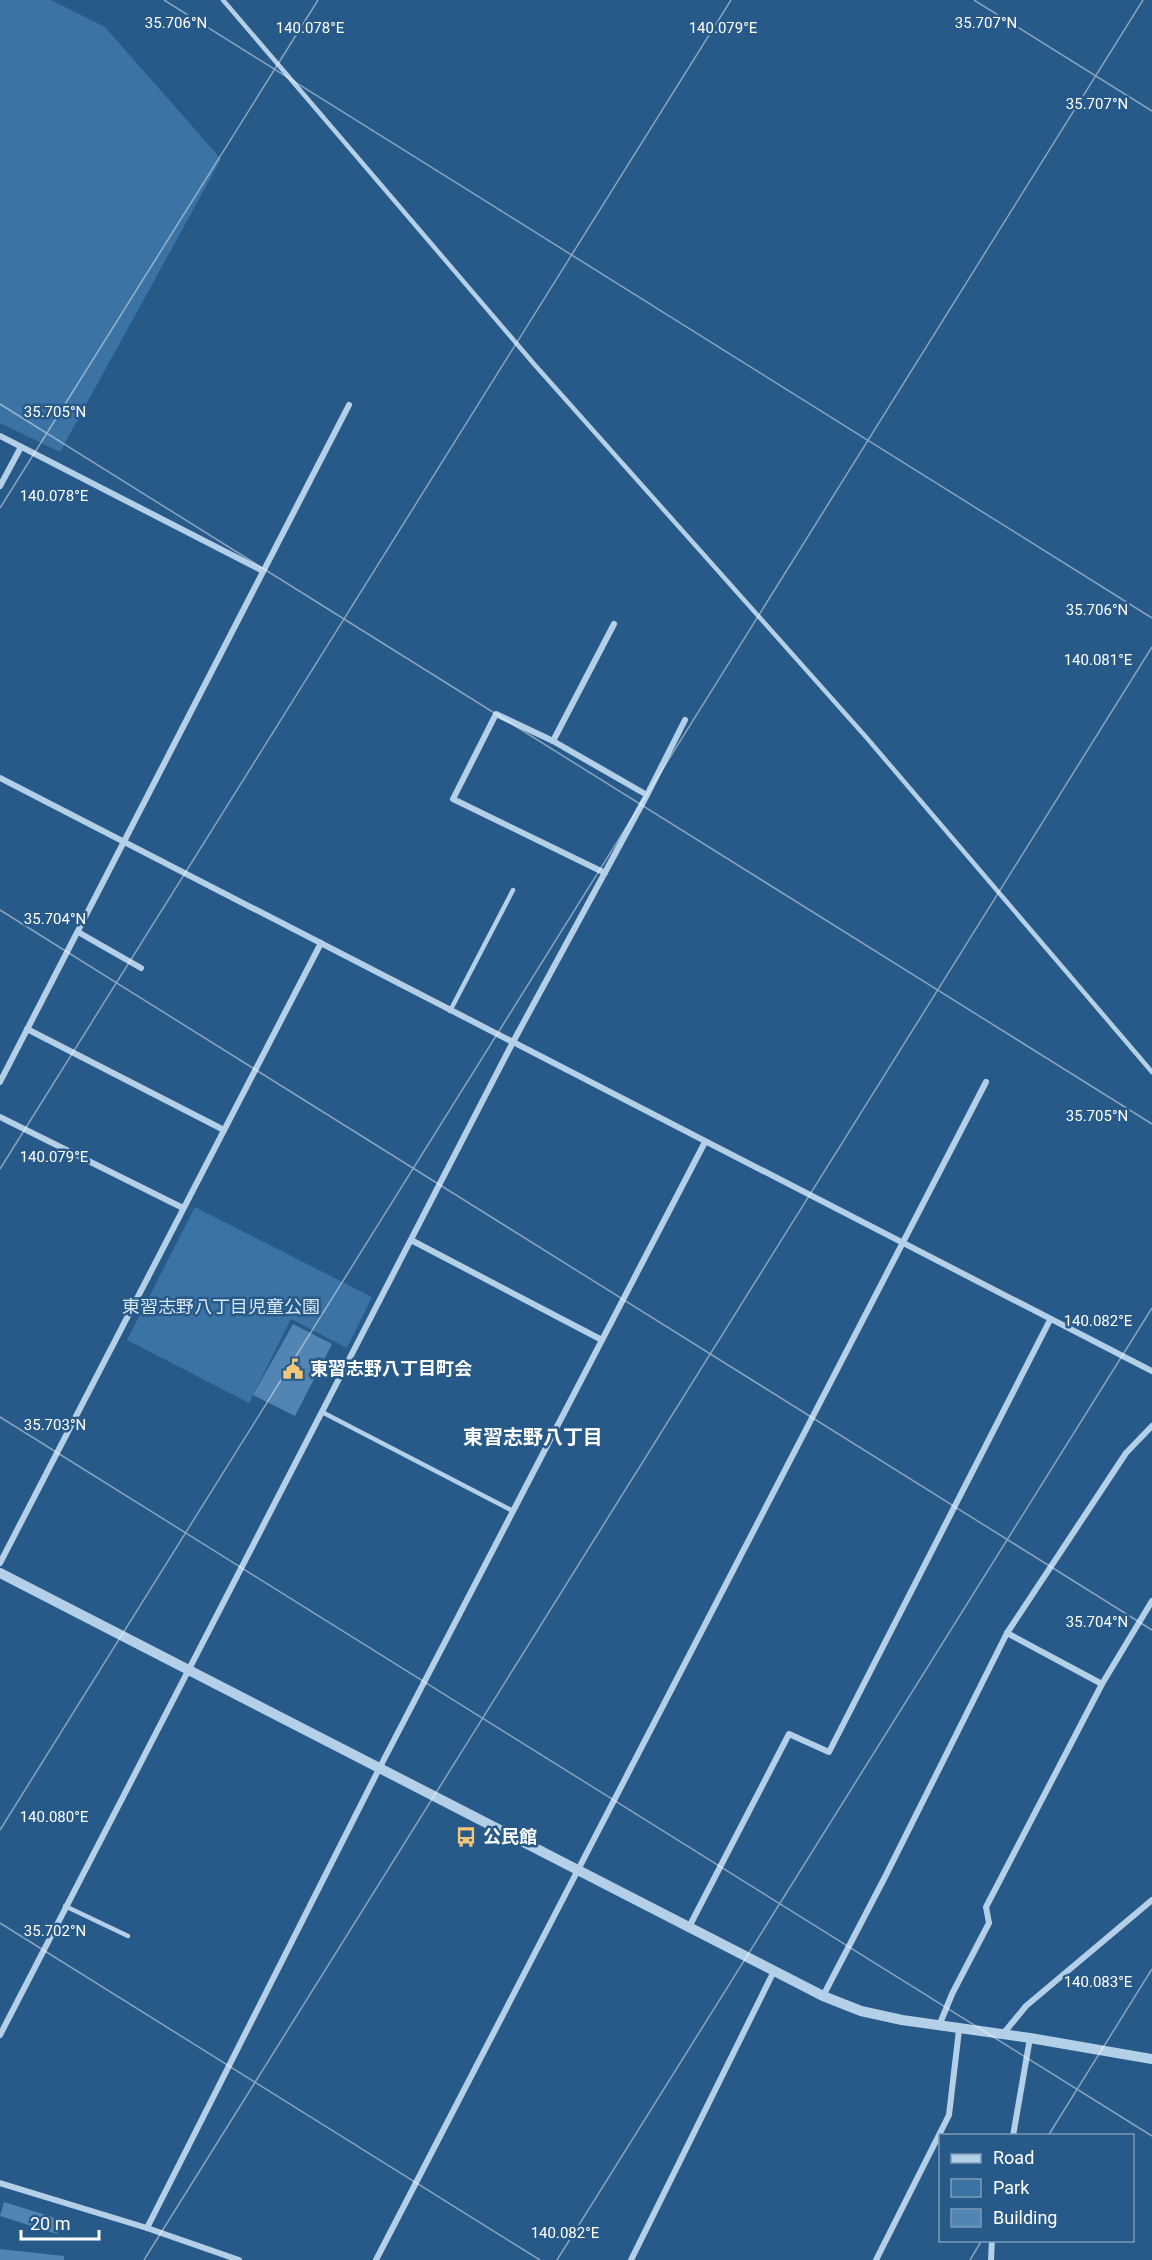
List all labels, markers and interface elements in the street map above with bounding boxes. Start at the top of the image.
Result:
text: 35.706°N [145,14,207,32]
text: 35.707°N [955,14,1017,32]
text: 140.078°E [276,19,345,37]
text: 140.079°E [689,19,758,37]
text: 35.707°N [1066,95,1128,113]
text: 35.705°N [24,403,86,421]
text: 140.078°E [20,487,89,505]
text: 35.706°N [1066,601,1128,619]
text: 140.081°E [1064,651,1133,669]
text: 35.704°N [24,910,86,928]
text: 35.705°N [1066,1107,1128,1125]
text: 140.079°E [20,1148,89,1166]
park label: 東習志野八丁目児童公園 [122,1296,320,1317]
text: 140.082°E [1064,1312,1133,1330]
public building icon: 東習志野八丁目町会 [281,1357,305,1381]
place label: 東習志野八丁目町会 [310,1358,472,1379]
text: 35.703°N [24,1416,86,1434]
district label: 東習志野八丁目 [463,1425,603,1449]
text: 35.704°N [1066,1613,1128,1631]
text: 140.080°E [20,1808,89,1826]
bus stop icon: 公民館 [454,1825,478,1849]
place label: 公民館 [483,1826,537,1847]
text: 35.702°N [24,1922,86,1940]
text: 140.083°E [1064,1973,1133,1991]
legend [939,2134,1134,2242]
text: Road [993,2147,1034,2168]
text: Park [993,2177,1030,2198]
scale bar [21,2203,99,2241]
text: Building [993,2207,1057,2228]
text: 20 m [30,2213,70,2234]
text: 140.082°E [531,2224,600,2242]

